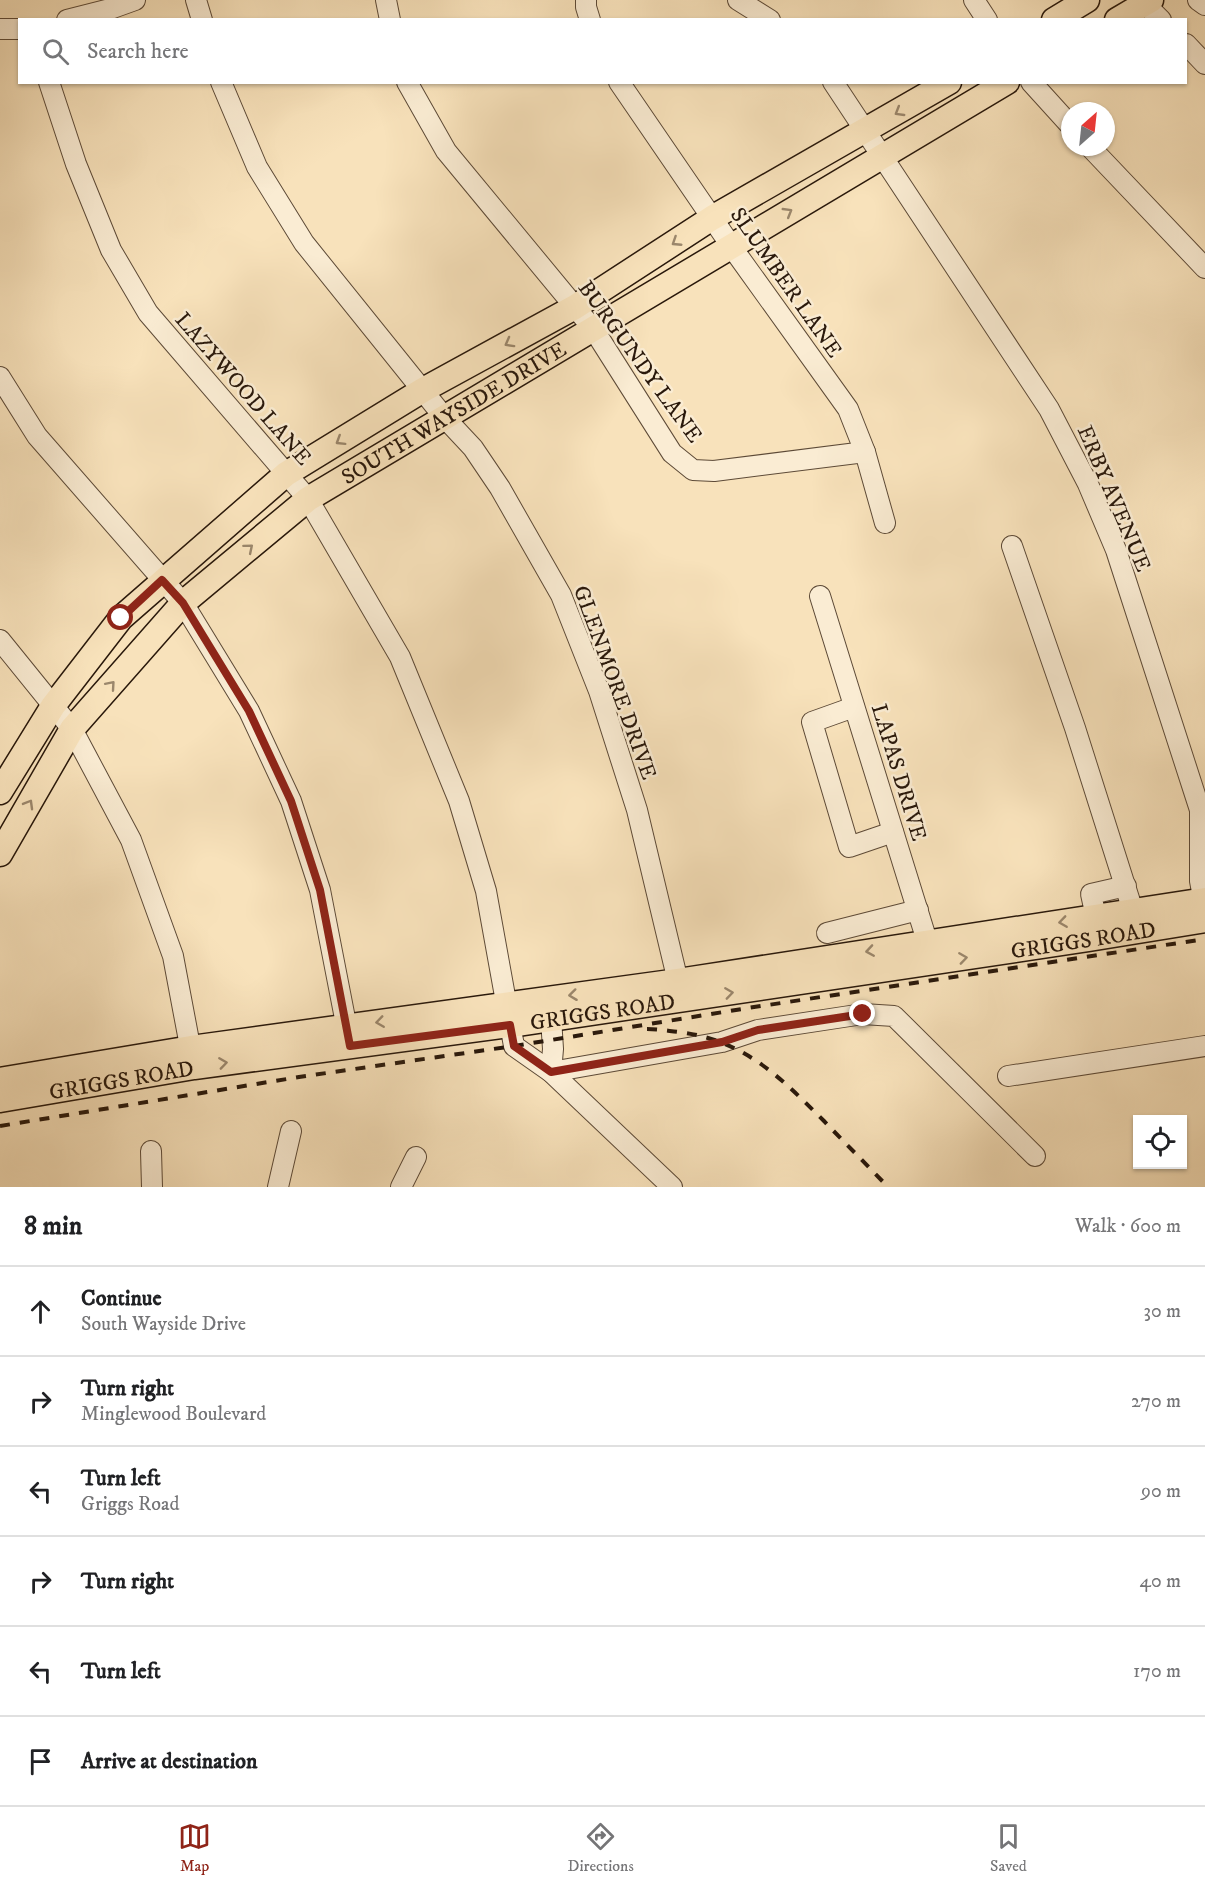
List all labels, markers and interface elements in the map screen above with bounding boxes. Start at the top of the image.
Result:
search box [18,18,1187,84]
icon: search [39,35,72,68]
text: Search here [87,38,189,65]
north arrow [1061,102,1115,156]
one-way arrow [895,105,905,117]
street label: SLUMBER LANE [724,203,848,363]
one-way arrow [781,207,792,219]
one-way arrow [671,235,682,246]
street label: BURGUNDY LANE [572,275,708,448]
street label: LAZYWOOD LANE [169,307,317,471]
street label: SOUTH WAYSIDE DRIVE [337,336,572,491]
one-way arrow [505,336,515,347]
street label: ERBY AVENUE [1071,421,1157,576]
one-way arrow [336,433,346,445]
one-way arrow [242,544,253,555]
street label: GLENMORE DRIVE [567,582,662,783]
route start [107,604,133,630]
one-way arrow [104,681,115,692]
street label: LAPAS DRIVE [865,701,932,844]
one-way arrow [22,800,33,810]
one-way arrow [1058,915,1067,927]
street label: GRIGGS ROAD [1009,916,1158,965]
one-way arrow [865,944,875,956]
one-way arrow [958,952,968,964]
one-way arrow [724,987,733,999]
one-way arrow [569,988,578,1001]
street label: GRIGGS ROAD [528,989,677,1037]
route end [849,1000,875,1026]
one-way arrow [375,1015,385,1027]
street label: GRIGGS ROAD [47,1055,196,1106]
one-way arrow [219,1057,228,1069]
map controls [1133,1115,1187,1169]
button: locate [1133,1115,1187,1169]
text: 8 min [24,1210,82,1243]
text: Walk · 600 m [1075,1214,1181,1239]
text: Continue [81,1285,162,1312]
icon: ahead [24,1295,57,1328]
text: 30 m [1143,1299,1181,1324]
text: South Wayside Drive [81,1312,246,1337]
text: Turn right [81,1375,174,1402]
icon: right [24,1385,57,1418]
text: 270 m [1131,1389,1181,1414]
text: Minglewood Boulevard [81,1402,266,1427]
text: Turn left [81,1465,161,1492]
icon: left [24,1475,57,1508]
text: 90 m [1141,1479,1181,1504]
text: Griggs Road [81,1492,179,1517]
icon: right [24,1565,57,1598]
text: Turn right [81,1568,174,1595]
text: 40 m [1139,1569,1181,1594]
icon: left [24,1655,57,1688]
text: Turn left [81,1658,161,1685]
text: 170 m [1133,1659,1181,1684]
icon: arrive [24,1745,57,1778]
text: Arrive at destination [81,1748,258,1775]
tab: Map [178,1820,211,1876]
tab: Directions [567,1820,634,1876]
tab: Saved [990,1820,1027,1876]

